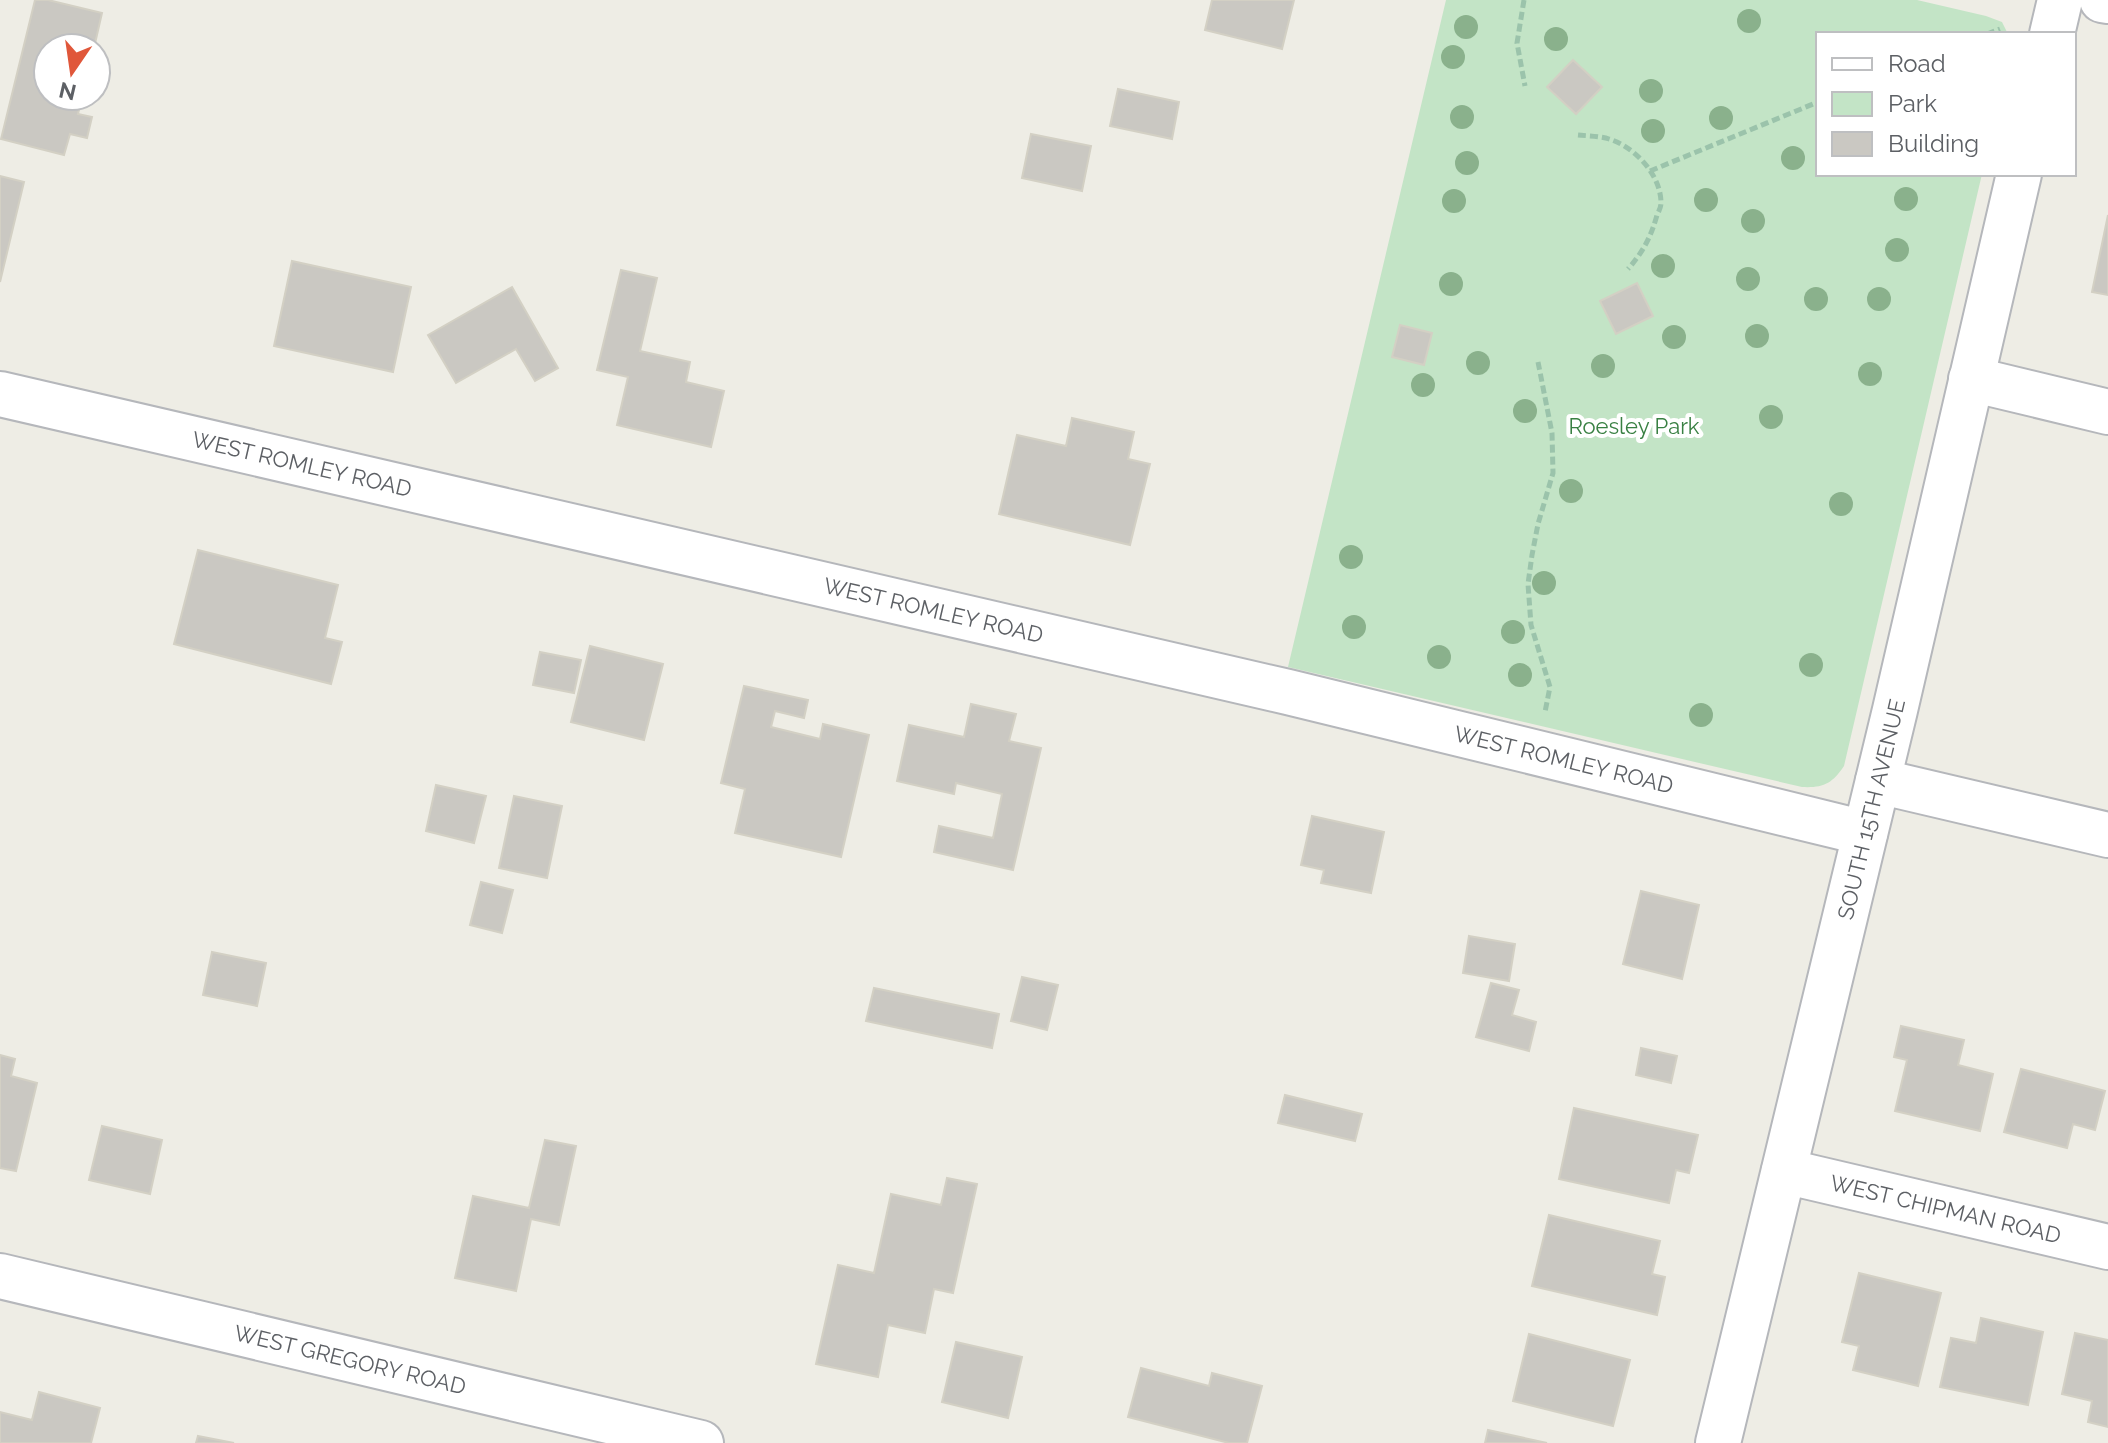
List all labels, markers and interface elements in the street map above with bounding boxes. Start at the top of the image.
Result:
north arrow [32,32,112,112]
legend [1816,32,2076,176]
text: Road [1888,49,1946,78]
text: N [56,77,79,106]
text: Park [1888,89,1937,118]
text: Building [1888,129,1979,158]
park label: Roesley Park [1568,413,1700,439]
street label: WEST ROMLEY ROAD [190,426,414,502]
street label: WEST ROMLEY ROAD [821,572,1046,648]
street label: SOUTH 15TH AVENUE [1832,696,1910,922]
street label: WEST ROMLEY ROAD [1452,720,1676,799]
street label: WEST CHIPMAN ROAD [1828,1169,2064,1249]
street label: WEST GREGORY ROAD [232,1319,469,1400]

